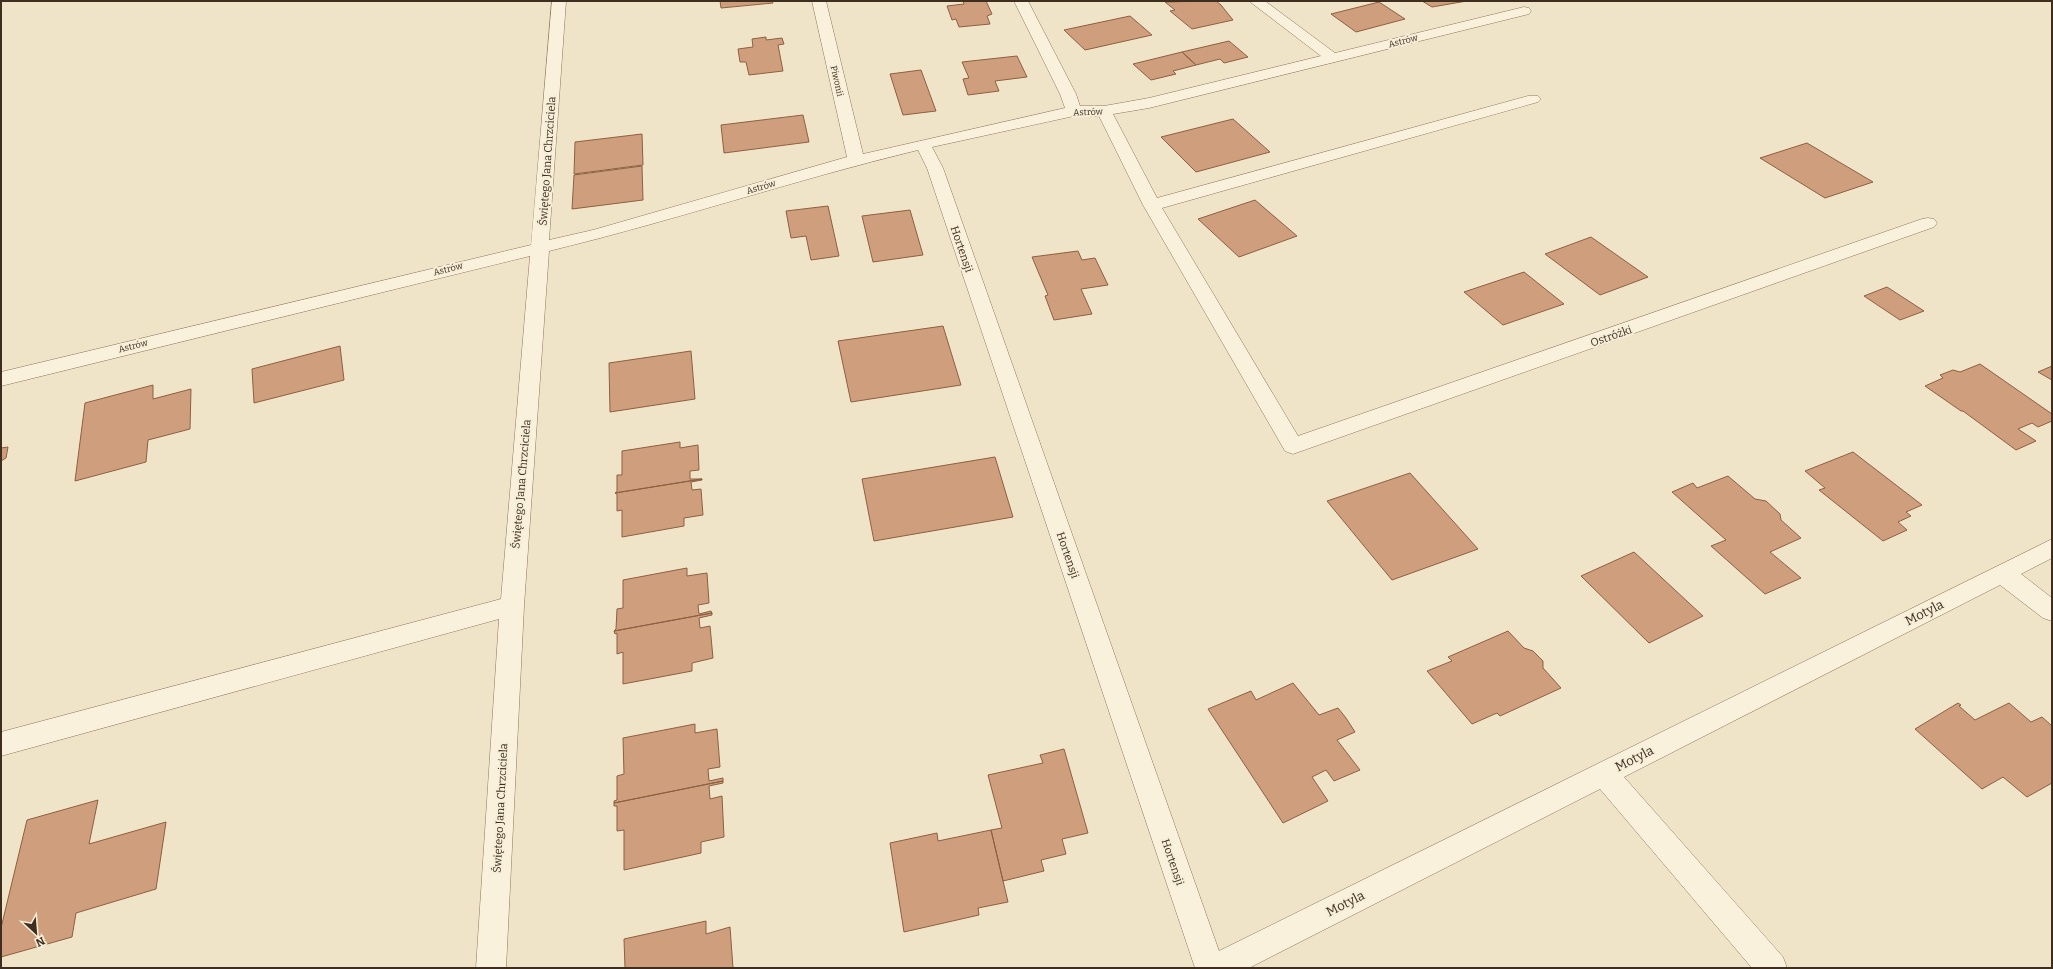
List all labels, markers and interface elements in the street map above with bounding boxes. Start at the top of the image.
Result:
street label: Astrów [1387,32,1419,49]
street label: Piwonii [829,65,845,98]
street label: Świętego Jana Chrzciciela [535,96,559,226]
street label: Astrów [1073,106,1104,118]
street label: Astrów [745,178,777,196]
street label: Hortensji [948,224,976,275]
street label: Astrów [432,260,464,277]
street label: Ostróżki [1589,323,1634,350]
street label: Astrów [117,337,149,354]
street label: Świętego Jana Chrzciciela [508,419,534,549]
street label: Hortensji [1054,530,1082,581]
street label: Motyla [1903,596,1946,628]
street label: Motyla [1613,742,1656,774]
street label: Świętego Jana Chrzciciela [490,743,510,873]
street label: Hortensji [1159,837,1187,888]
street label: Motyla [1324,887,1367,919]
north arrow [16,913,56,953]
text: N [33,934,47,949]

